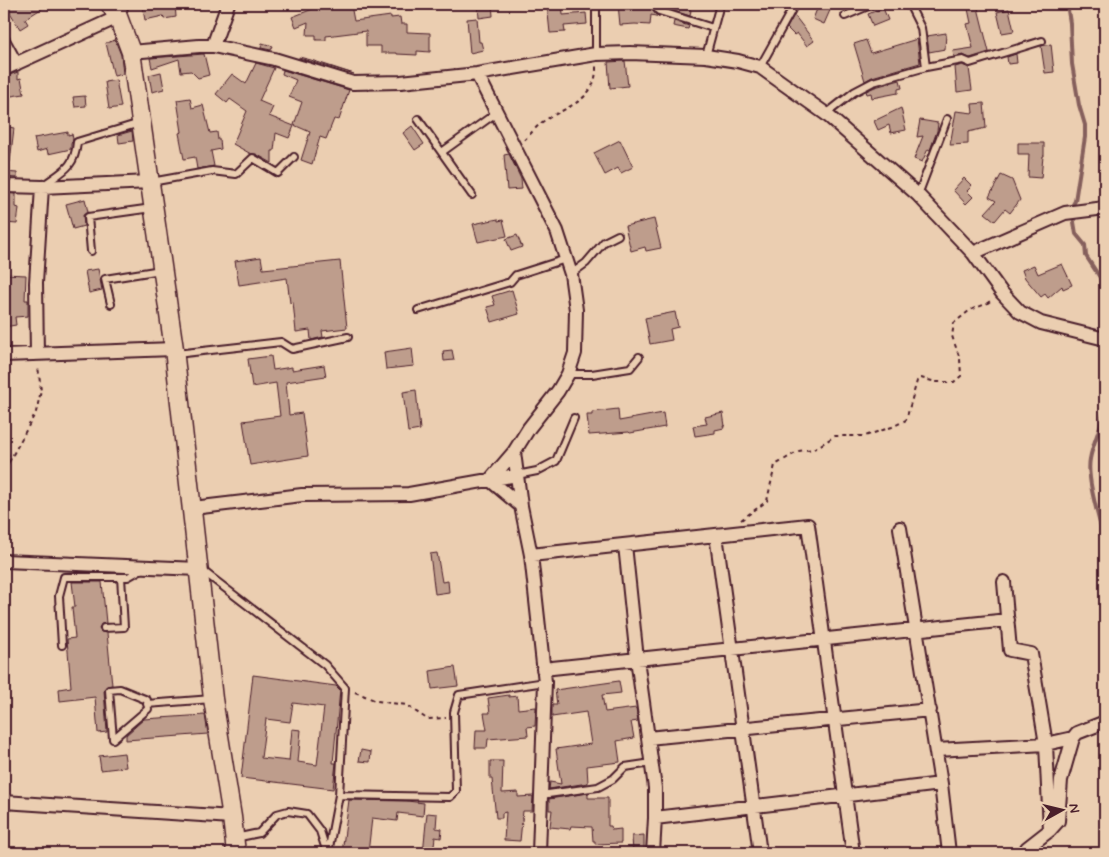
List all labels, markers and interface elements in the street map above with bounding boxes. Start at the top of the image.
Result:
north arrow [1036,784,1086,834]
text: N [1064,802,1083,814]

